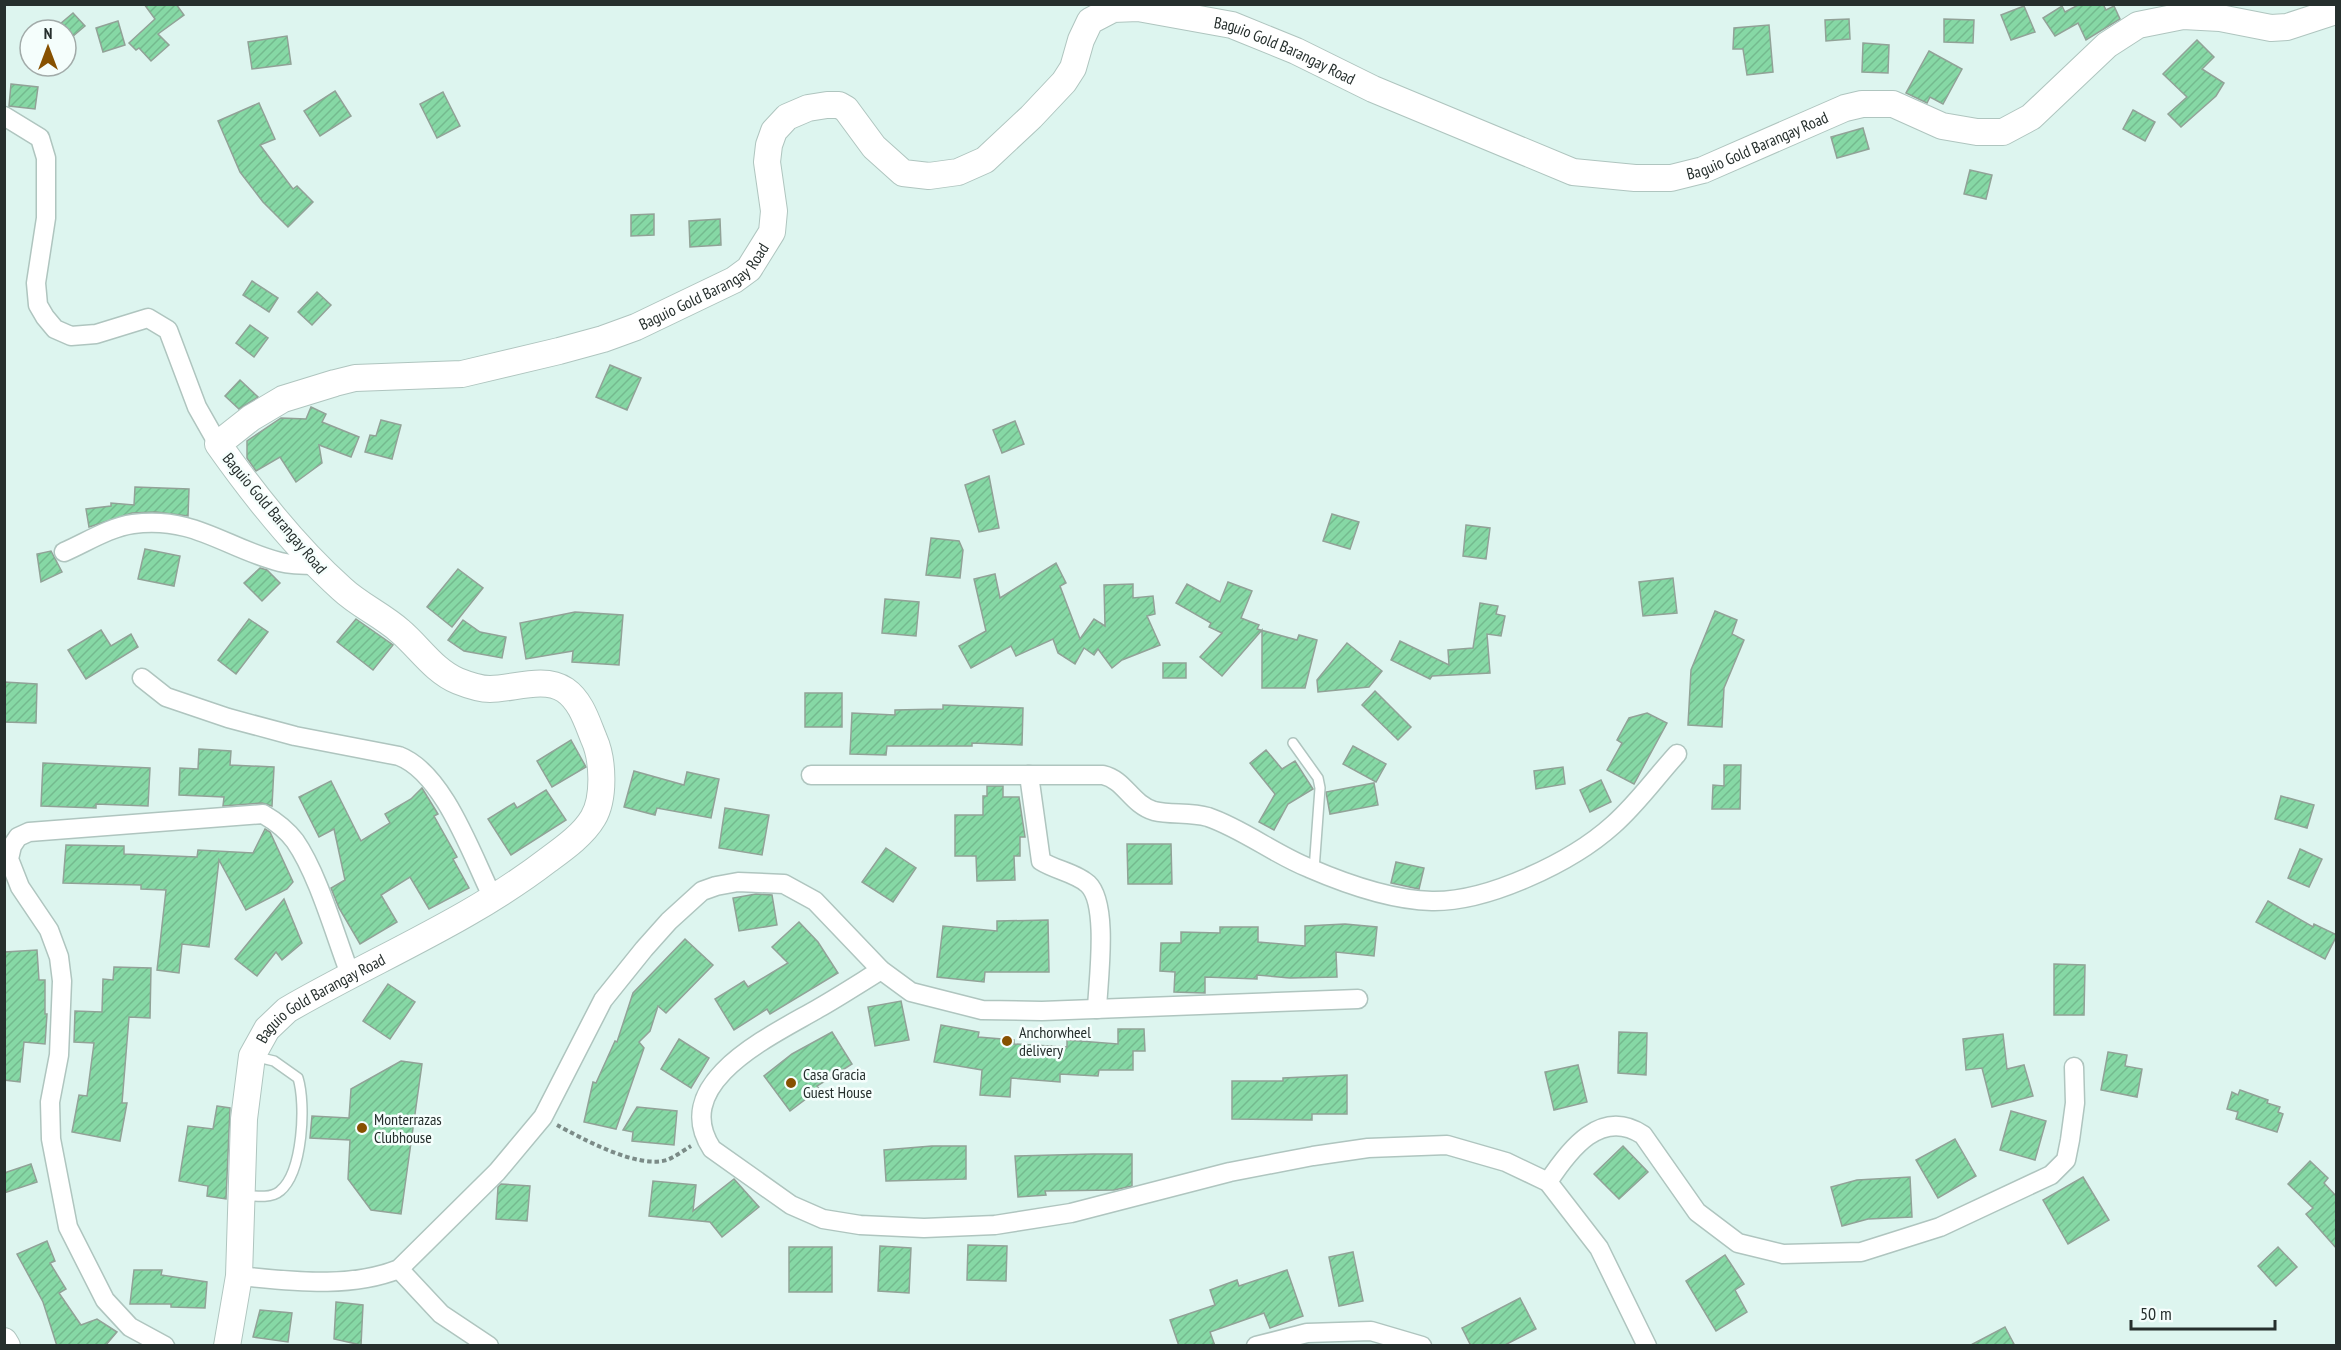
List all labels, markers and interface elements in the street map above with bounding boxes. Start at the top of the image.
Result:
street label: Baguio Gold Barangay Road [1213,12,1359,89]
north arrow [18,18,78,78]
text: N [44,23,52,43]
street label: Baguio Gold Barangay Road [1684,107,1831,184]
street label: Baguio Gold Barangay Road [636,239,773,334]
street label: Baguio Gold Barangay Road [219,448,331,578]
street label: Baguio Gold Barangay Road [251,949,388,1046]
place label: Anchorwheel delivery [1019,1022,1091,1060]
marker: Anchorwheel delivery [1000,1034,1014,1048]
place label: Casa Gracia Guest House [803,1064,872,1102]
marker: Casa Gracia Guest House [784,1076,798,1090]
place label: Monterrazas Clubhouse [374,1109,442,1147]
marker: Monterrazas Clubhouse [355,1121,369,1135]
scale bar [2131,1293,2275,1331]
text: 50 m [2140,1302,2172,1325]

